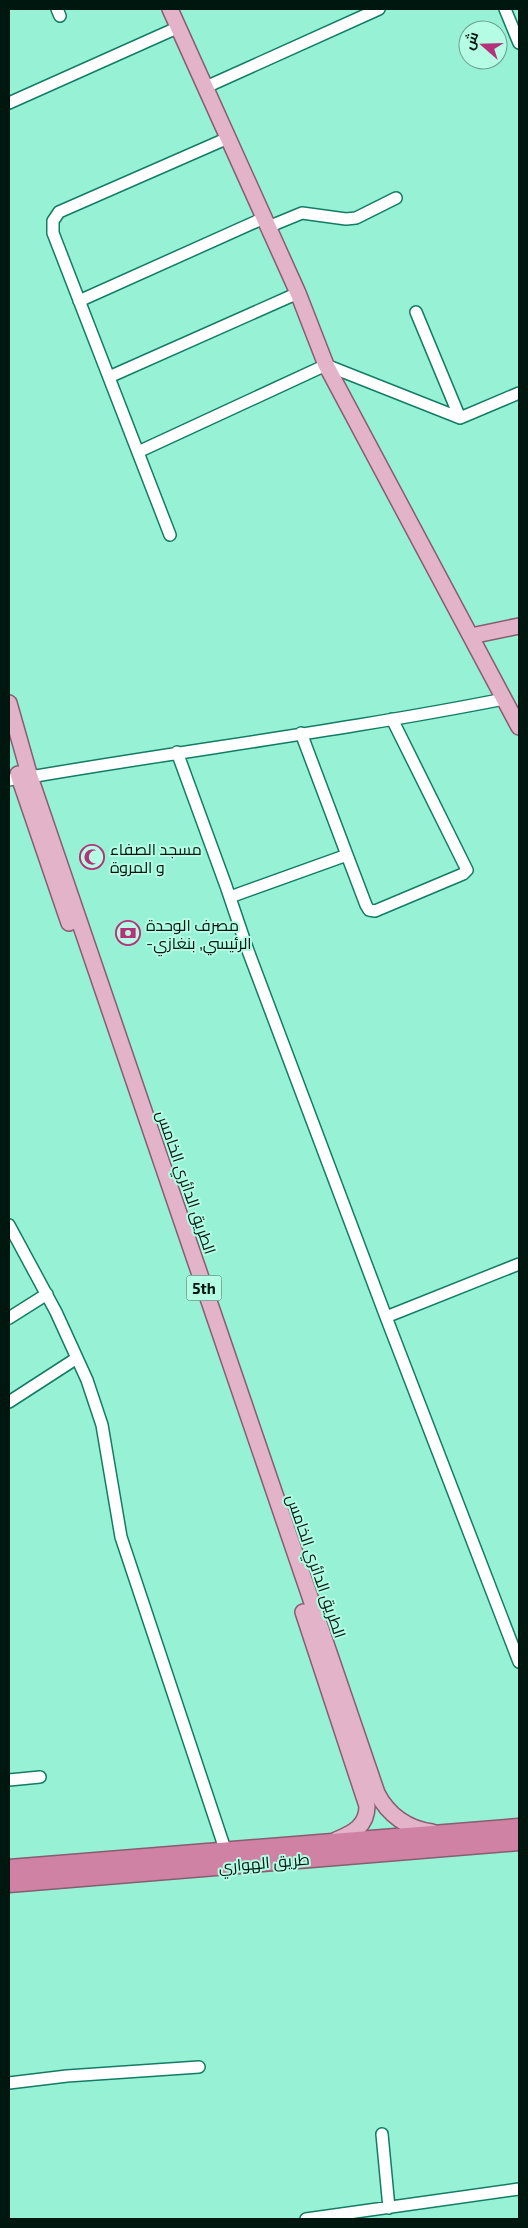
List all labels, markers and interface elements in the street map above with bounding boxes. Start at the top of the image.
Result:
north arrow [458,20,508,70]
text: ش [459,29,482,52]
place label: مسجد الصفاء و المروة [110,839,202,877]
mosque icon: مسجد الصفاء و المروة [79,844,105,870]
place label: مصرف الوحدة -الرئيسي, بنغازي [146,915,252,957]
bank icon: مصرف الوحدة -الرئيسي, بنغازي [115,920,141,946]
street label: الطريق الدائري الخامس [149,1108,221,1258]
road number: 5th [186,1276,222,1300]
street label: الطريق الدائري الخامس [279,1492,351,1642]
street label: طريق الهواري [218,1849,311,1880]

